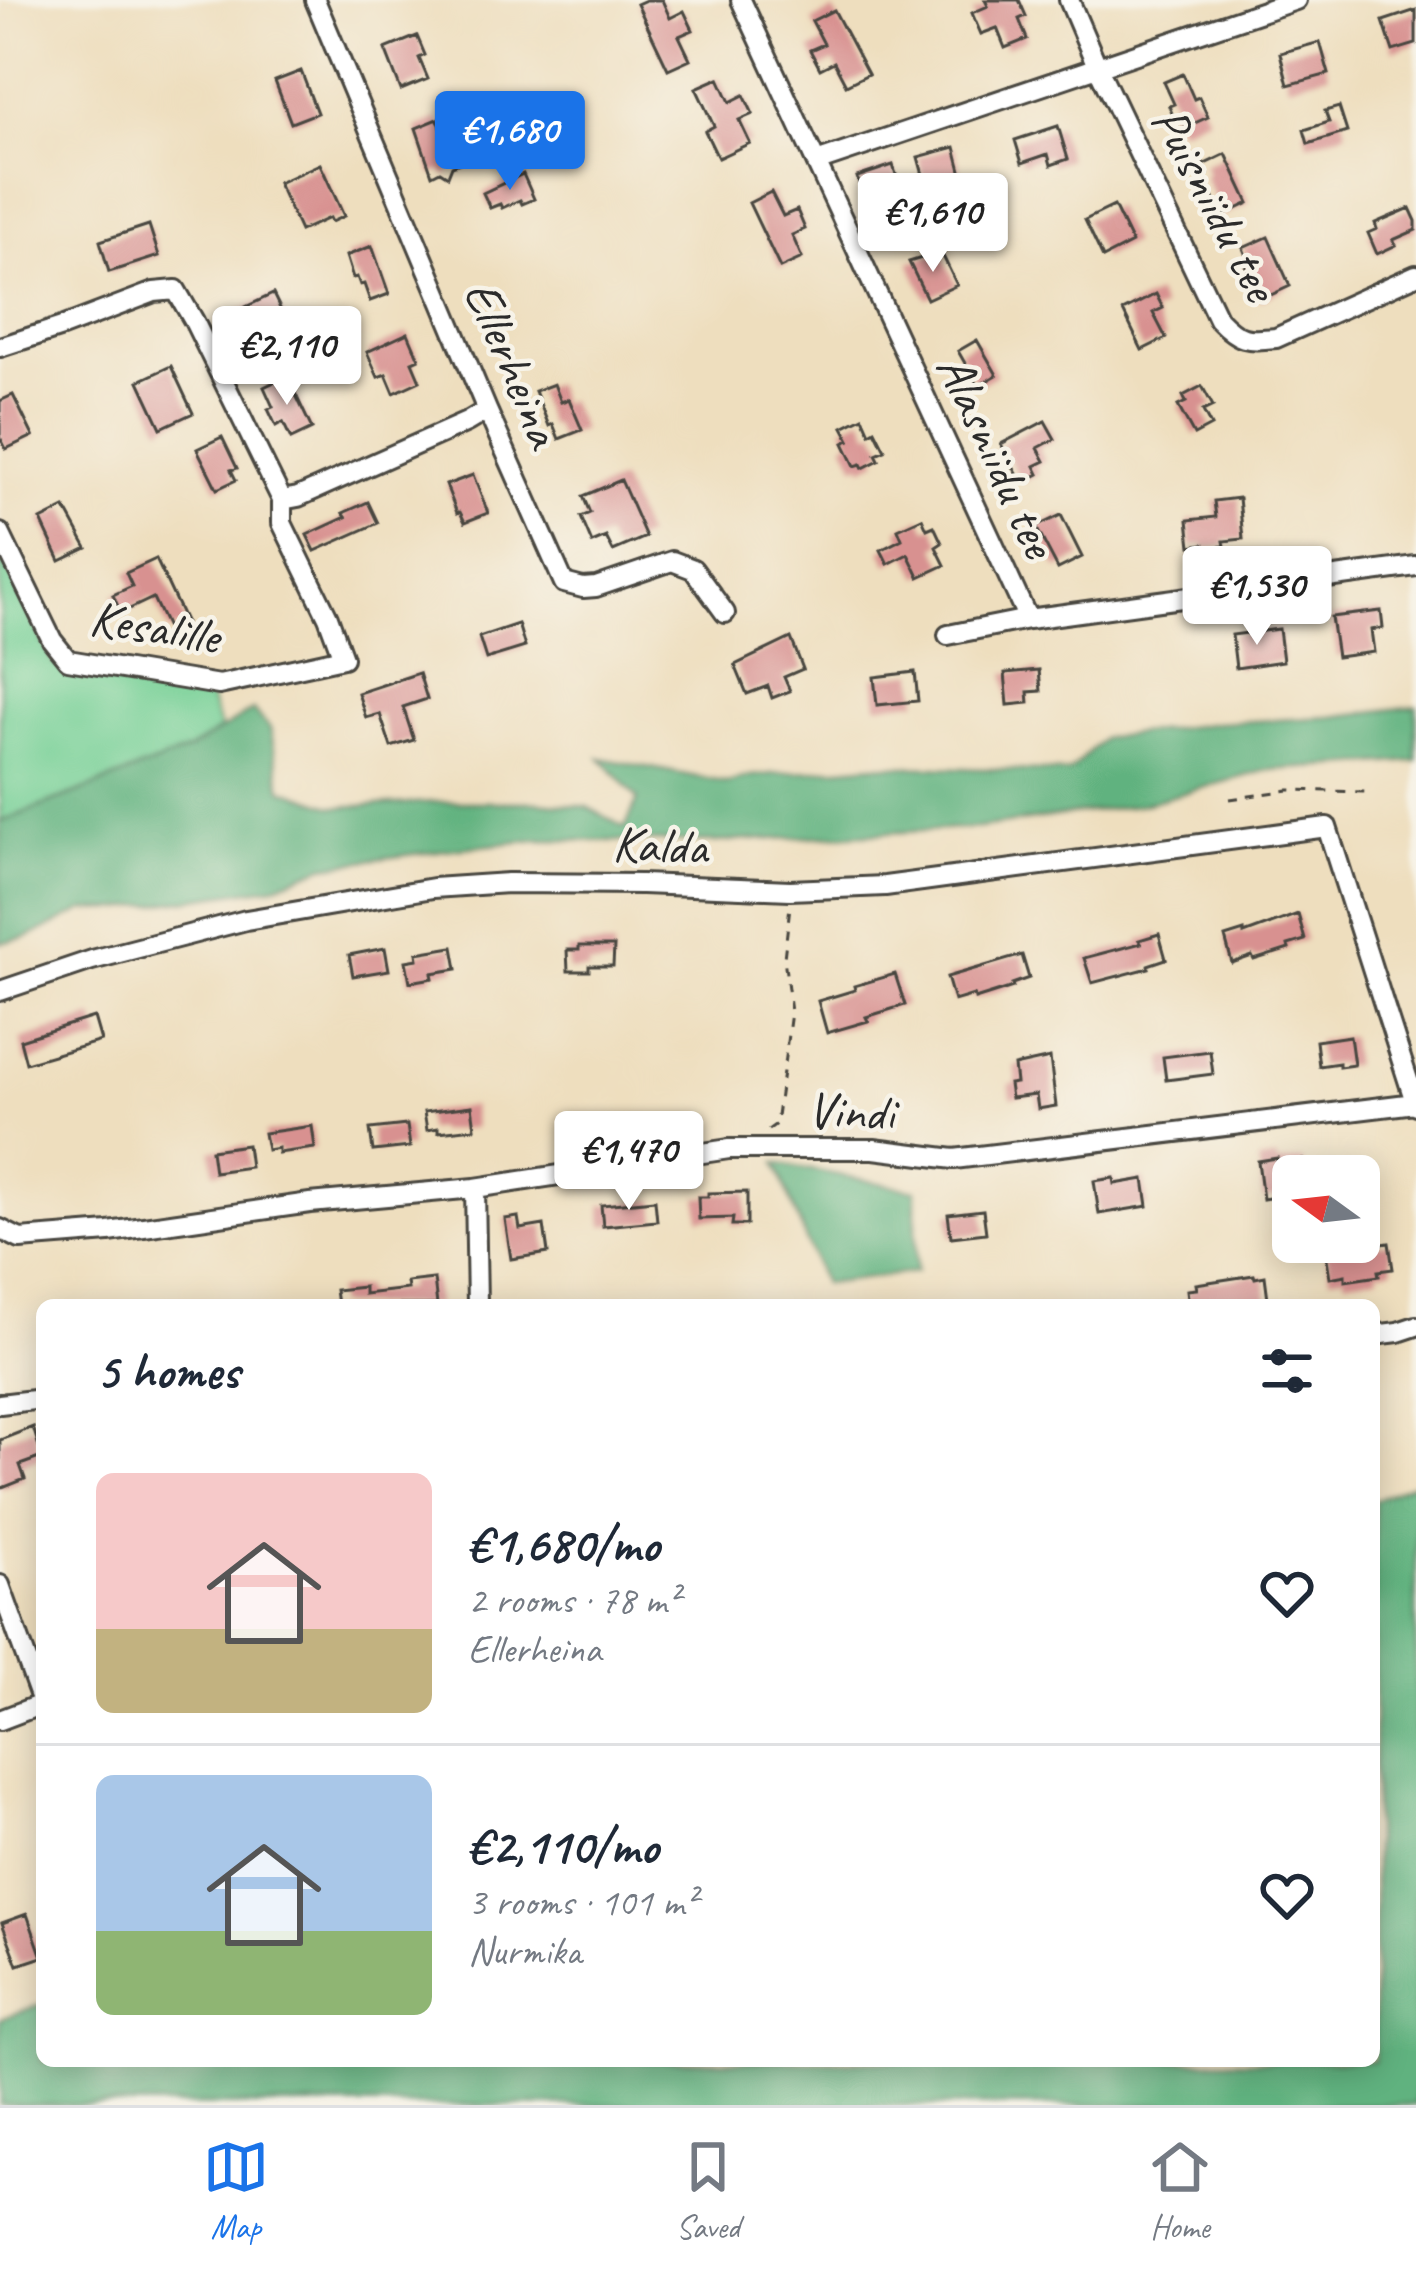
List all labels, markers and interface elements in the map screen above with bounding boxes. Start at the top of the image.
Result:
pin: €1,680 [412,91,608,193]
street label: Puisniidu tee [1137,95,1295,315]
text: €1,680 [462,105,558,154]
pin: €1,610 [835,173,1031,275]
text: €1,610 [885,187,981,236]
street label: Ellerheina [450,271,578,459]
pin: €2,110 [189,306,385,408]
text: €2,110 [239,320,335,369]
street label: Alasniidu tee [922,344,1073,570]
pin: €1,530 [1159,546,1355,648]
text: €1,530 [1210,560,1304,609]
street label: Kesalille [86,585,227,669]
street label: Kalda [611,811,712,879]
street label: Vindi [806,1077,901,1145]
pin: €1,470 [531,1111,727,1213]
text: €1,470 [581,1125,677,1174]
north arrow [1272,1155,1380,1263]
map controls [1272,1155,1380,1263]
icon: filters [1254,1338,1320,1404]
text: 5 homes [96,1339,239,1403]
text: €1,680/mo [468,1512,659,1576]
icon: home [192,1521,336,1665]
icon: heart [1254,1560,1320,1626]
text: 2 rooms · 78 m² [468,1576,679,1625]
text: Ellerheina [468,1625,601,1674]
text: €2,110/mo [468,1814,658,1878]
icon: home [192,1823,336,1967]
icon: heart [1254,1862,1320,1928]
text: 3 rooms · 101 m² [468,1878,696,1927]
text: Nurmika [468,1927,581,1976]
tab: Map [203,2134,269,2248]
tab: Saved [675,2134,741,2248]
tab: Home [1147,2134,1213,2248]

